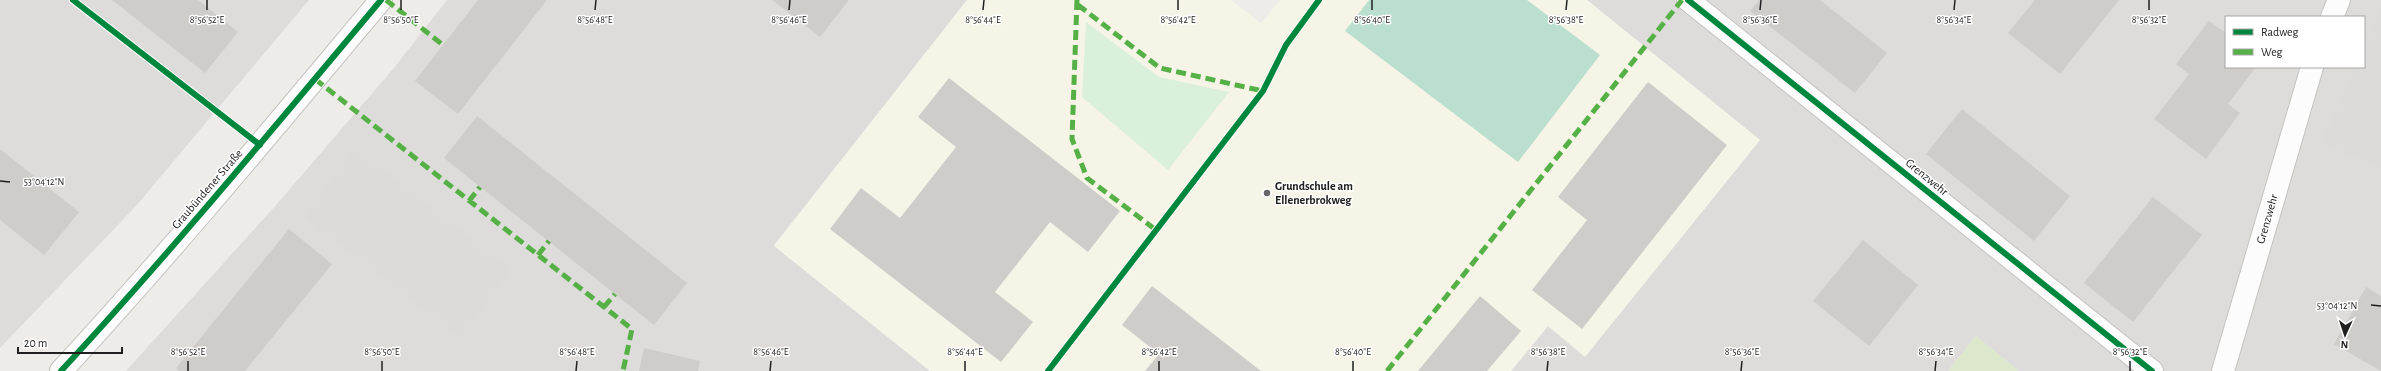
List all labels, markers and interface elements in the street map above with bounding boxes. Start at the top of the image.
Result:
text: 8°56'52"E [190,15,224,25]
text: 8°56'50"E [383,15,419,25]
text: 8°56'48"E [577,15,613,25]
text: 8°56'46"E [771,15,807,25]
text: 8°56'44"E [965,15,1001,25]
text: 8°56'42"E [1160,15,1196,25]
text: 8°56'40"E [1354,15,1390,25]
text: 8°56'38"E [1549,15,1584,25]
text: 8°56'36"E [1743,15,1778,25]
text: 8°56'34"E [1937,15,1972,25]
text: 8°56'32"E [2132,15,2166,25]
legend [2225,16,2365,68]
text: Radweg [2261,26,2298,38]
text: Weg [2261,46,2283,58]
street label: Graubündener Straße [169,147,245,231]
street label: Grenzwehr [1903,156,1951,198]
text: 53°04'12"N [24,177,64,187]
place label: Grundschule am Ellenerbrokweg [1275,180,1353,206]
marker: Grundschule am Ellenerbrokweg [1262,188,1272,198]
street label: Grenzwehr [2254,193,2280,245]
text: 53°04'12"N [2317,301,2357,311]
north arrow [2325,315,2365,355]
scale bar [18,329,122,355]
text: 20 m [24,337,47,349]
text: N [2340,339,2349,350]
text: 8°56'52"E [171,347,205,357]
text: 8°56'50"E [364,347,400,357]
text: 8°56'48"E [559,347,595,357]
text: 8°56'46"E [753,347,789,357]
text: 8°56'44"E [947,347,983,357]
text: 8°56'42"E [1141,347,1177,357]
text: 8°56'40"E [1335,347,1371,357]
text: 8°56'38"E [1531,347,1566,357]
text: 8°56'36"E [1725,347,1760,357]
text: 8°56'34"E [1919,347,1954,357]
text: 8°56'32"E [2113,347,2147,357]

